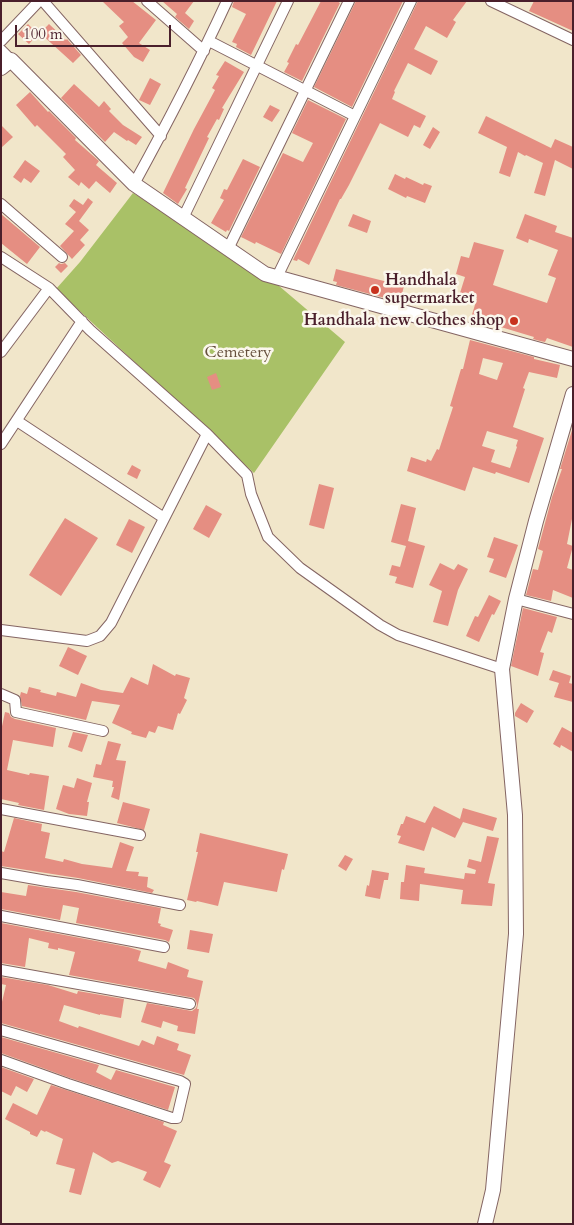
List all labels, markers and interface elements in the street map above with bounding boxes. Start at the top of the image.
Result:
scale bar [18,15,174,47]
text: 100 m [23,24,63,44]
place label: Handhala supermarket [385,271,474,309]
marker: Handhala supermarket [369,284,381,296]
place label: Handhala new clothes shop [304,311,504,331]
marker: Handhala new clothes shop [508,315,520,327]
park label: Cemetery [205,343,271,363]

